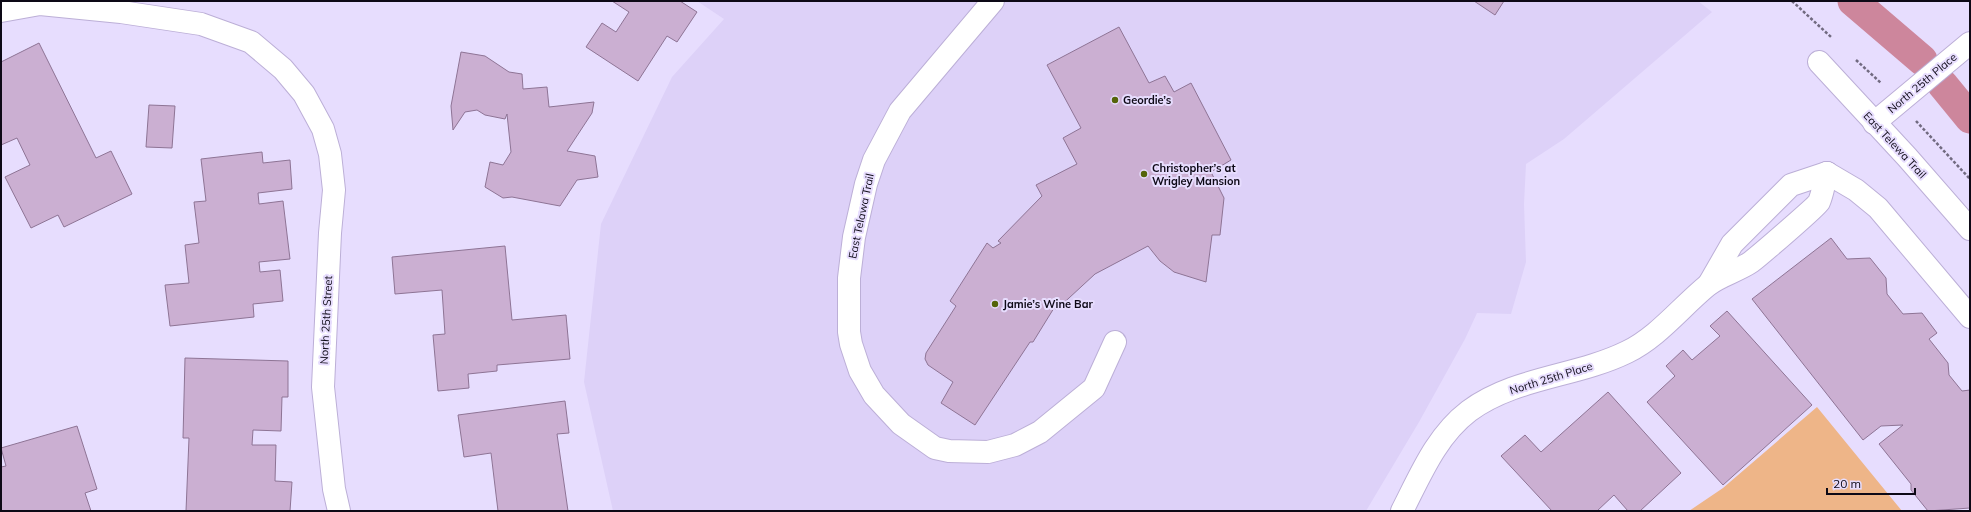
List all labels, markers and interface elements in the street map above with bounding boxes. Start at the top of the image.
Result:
street label: North 25th Place [1885,50,1959,116]
place label: Geordie’s [1123,93,1172,107]
marker: Geordie’s [1110,95,1120,105]
street label: East Telewa Trail [1861,109,1929,181]
place label: Christopher’s at Wrigley Mansion [1152,161,1240,188]
marker: Christopher’s at Wrigley Mansion [1139,169,1149,179]
street label: East Telawa Trail [845,172,877,260]
street label: North 25th Street [317,275,335,365]
place label: Jamie’s Wine Bar [1003,297,1094,311]
marker: Jamie’s Wine Bar [990,299,1000,309]
street label: North 25th Place [1508,359,1594,397]
scale bar [1827,470,1915,496]
text: 20 m [1833,476,1861,491]

